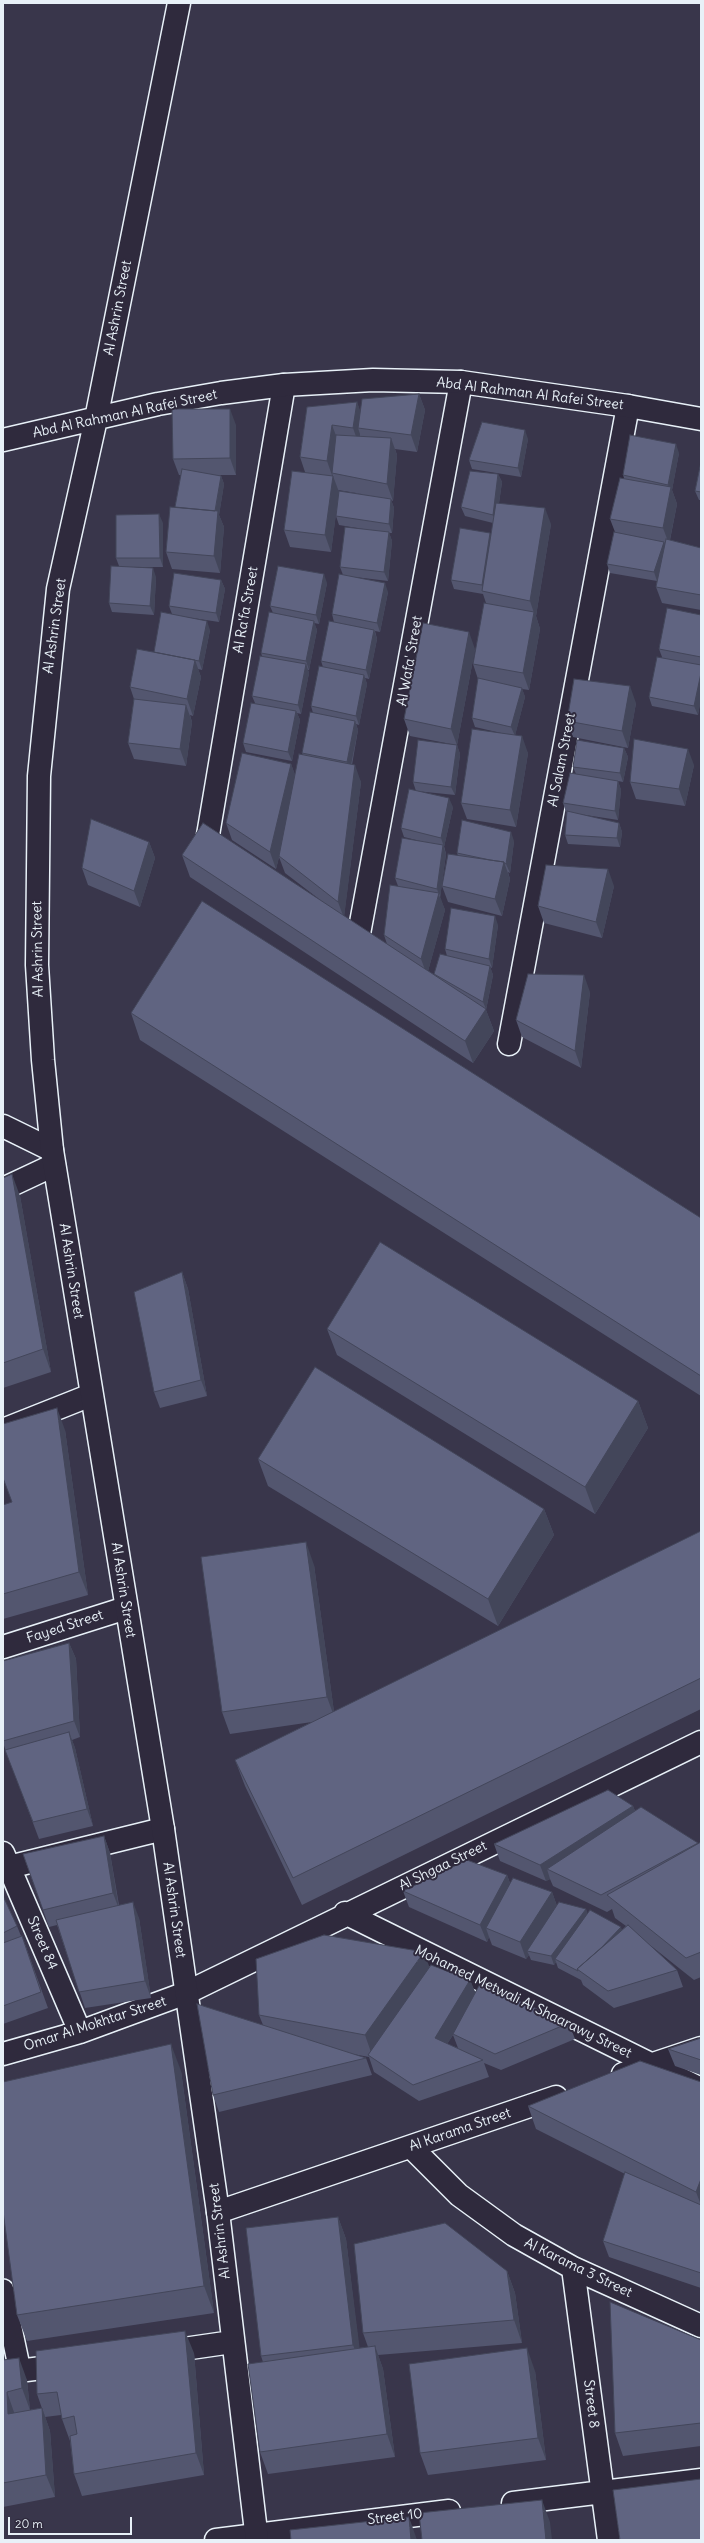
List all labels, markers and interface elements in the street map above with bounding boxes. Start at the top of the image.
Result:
street label: Al Ashrin Street [101,259,135,357]
street label: Abd Al Rahman Al Rafei Street [436,374,624,414]
street label: Abd Al Rahman Al Rafei Street [31,386,219,442]
street label: Al Ra'fa Street [230,565,262,655]
street label: Al Ashrin Street [40,577,70,675]
street label: Al Wafa' Street [394,615,426,707]
street label: Al Salam Street [545,712,579,808]
street label: Al Ashrin Street [29,901,47,997]
street label: Al Ashrin Street [55,1222,87,1320]
street label: Al Ashrin Street [107,1541,139,1639]
street label: Fayed Street [25,1607,105,1647]
street label: Al Shgaa Street [396,1837,490,1895]
street label: Al Ashrin Street [159,1861,189,1959]
street label: Street 84 [23,1914,61,1972]
street label: Mohamed Metwali Al Shaarawy Street [412,1942,634,2062]
street label: Omar Al Mokhtar Street [22,1993,168,2055]
street label: Al Karama Street [407,2105,513,2155]
street label: Al Ashrin Street [206,2182,234,2280]
street label: Al Karama 3 Street [521,2235,635,2301]
street label: Street 8 [580,2379,602,2429]
street label: Street 10 [366,2505,424,2529]
scale bar [10,2509,134,2535]
text: 20 m [15,2516,43,2531]

